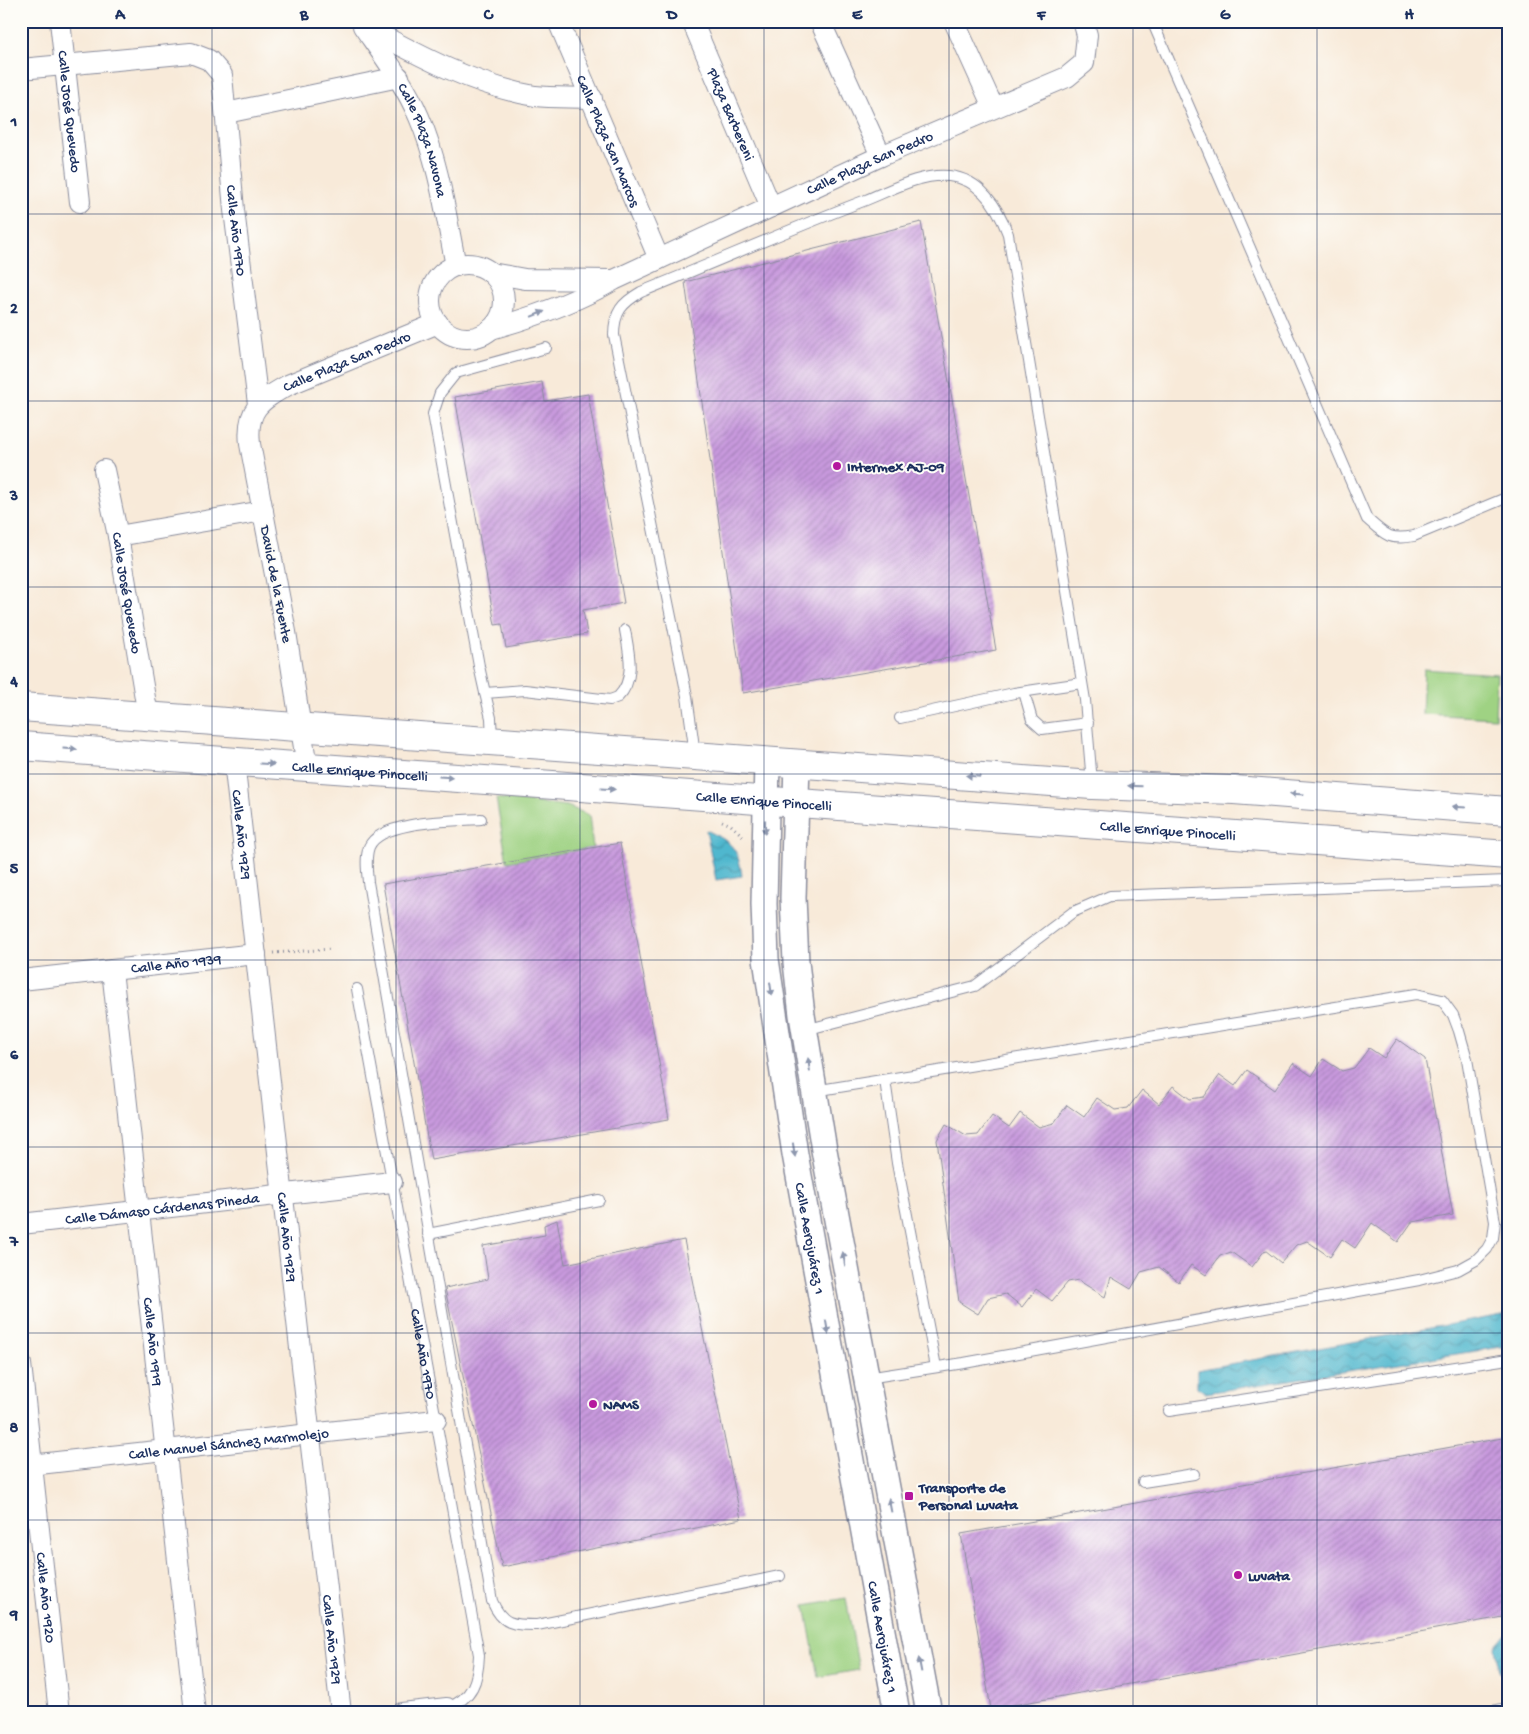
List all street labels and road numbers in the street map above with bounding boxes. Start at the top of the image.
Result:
street label: Calle José Quevedo [52,50,84,174]
street label: Plaza Barbereni [702,65,757,164]
street label: Calle Plaza San Marcos [571,73,643,210]
street label: Calle Plaza Navona [392,80,450,200]
street label: Calle Plaza San Pedro [804,128,936,200]
street label: Calle Año 1970 [221,184,249,278]
street label: Calle Plaza San Pedro [280,328,414,397]
street label: David de la Fuente [255,523,295,645]
street label: Calle José Quevedo [107,531,144,655]
street label: Calle Enrique Pinocelli [291,759,428,787]
street label: Calle Año 1929 [226,789,254,881]
street label: Calle Enrique Pinocelli [695,789,832,816]
street label: Calle Enrique Pinocelli [1099,818,1236,846]
street label: Calle Año 1939 [130,951,223,979]
street label: Calle Aerojuárez 1 [789,1181,827,1296]
street label: Calle Dámaso Cárdenas Pineda [65,1190,261,1230]
street label: Calle Año 1929 [272,1191,300,1284]
street label: Calle Año 1919 [138,1297,165,1388]
street label: Calle Año 1970 [405,1308,439,1401]
street label: Calle Manuel Sánchez Marmolejo [128,1425,330,1465]
street label: Calle Año 1920 [31,1552,58,1645]
street label: Calle Aerojuárez 1 [862,1580,900,1694]
street label: Calle Año 1929 [317,1594,345,1686]

